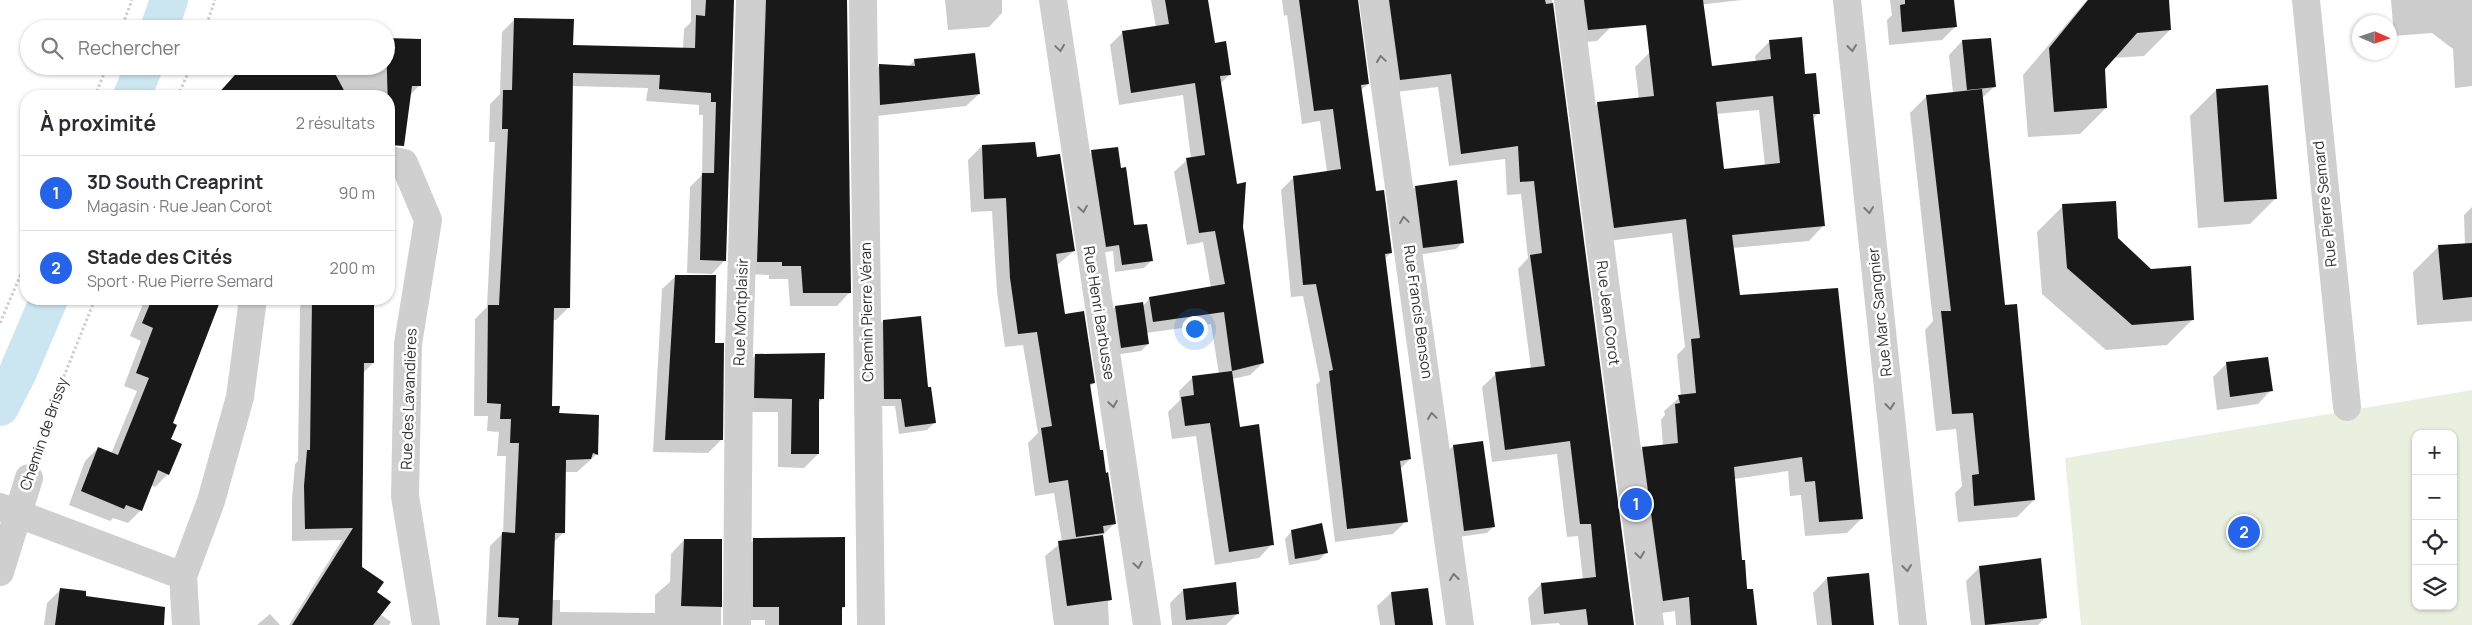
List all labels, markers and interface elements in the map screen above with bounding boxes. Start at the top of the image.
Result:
north arrow [2352,15,2397,60]
search box [20,20,395,75]
icon: search [38,34,66,62]
text: Rechercher [78,35,180,61]
one-way arrow [1054,45,1065,53]
one-way arrow [1846,45,1857,53]
one-way arrow [1376,55,1387,63]
text: À proximité [40,109,156,137]
text: 2 résultats [296,112,375,134]
street label: Rue Pierre Semard [2307,140,2342,268]
text: 3D South Creaprint [87,169,264,195]
text: 1 [52,182,60,204]
text: 90 m [339,182,375,204]
text: Magasin · Rue Jean Corot [87,195,272,217]
one-way arrow [1078,205,1088,213]
one-way arrow [1863,206,1874,214]
one-way arrow [1400,216,1410,224]
street label: Chemin Pierre Véran [855,242,878,382]
text: Stade des Cités [87,244,232,270]
street label: Rue Francis Benson [1399,244,1438,380]
street label: Rue Henri Barbusse [1079,245,1120,381]
street label: Rue Marc Sangnier [1862,246,1897,378]
text: 2 [51,257,61,279]
text: 200 m [330,257,375,279]
street label: Rue Montplaisir [728,257,753,366]
street label: Rue Jean Corot [1592,259,1625,367]
text: Sport · Rue Pierre Semard [87,270,273,292]
your location [1182,316,1208,342]
street label: Rue des Lavandières [396,328,421,470]
street label: Chemin de Brissy [14,374,73,493]
one-way arrow [1108,400,1118,409]
one-way arrow [1884,403,1895,411]
one-way arrow [1428,411,1438,420]
map controls [2412,430,2457,610]
button: + [2412,430,2457,475]
button: − [2412,475,2457,520]
pin: 1 [1620,485,1652,523]
pin: 2 [2228,513,2260,551]
button: locate [2412,520,2457,565]
one-way arrow [1635,550,1645,559]
one-way arrow [1132,561,1143,569]
one-way arrow [1901,564,1912,572]
button: layers [2412,565,2457,610]
one-way arrow [1449,572,1460,580]

